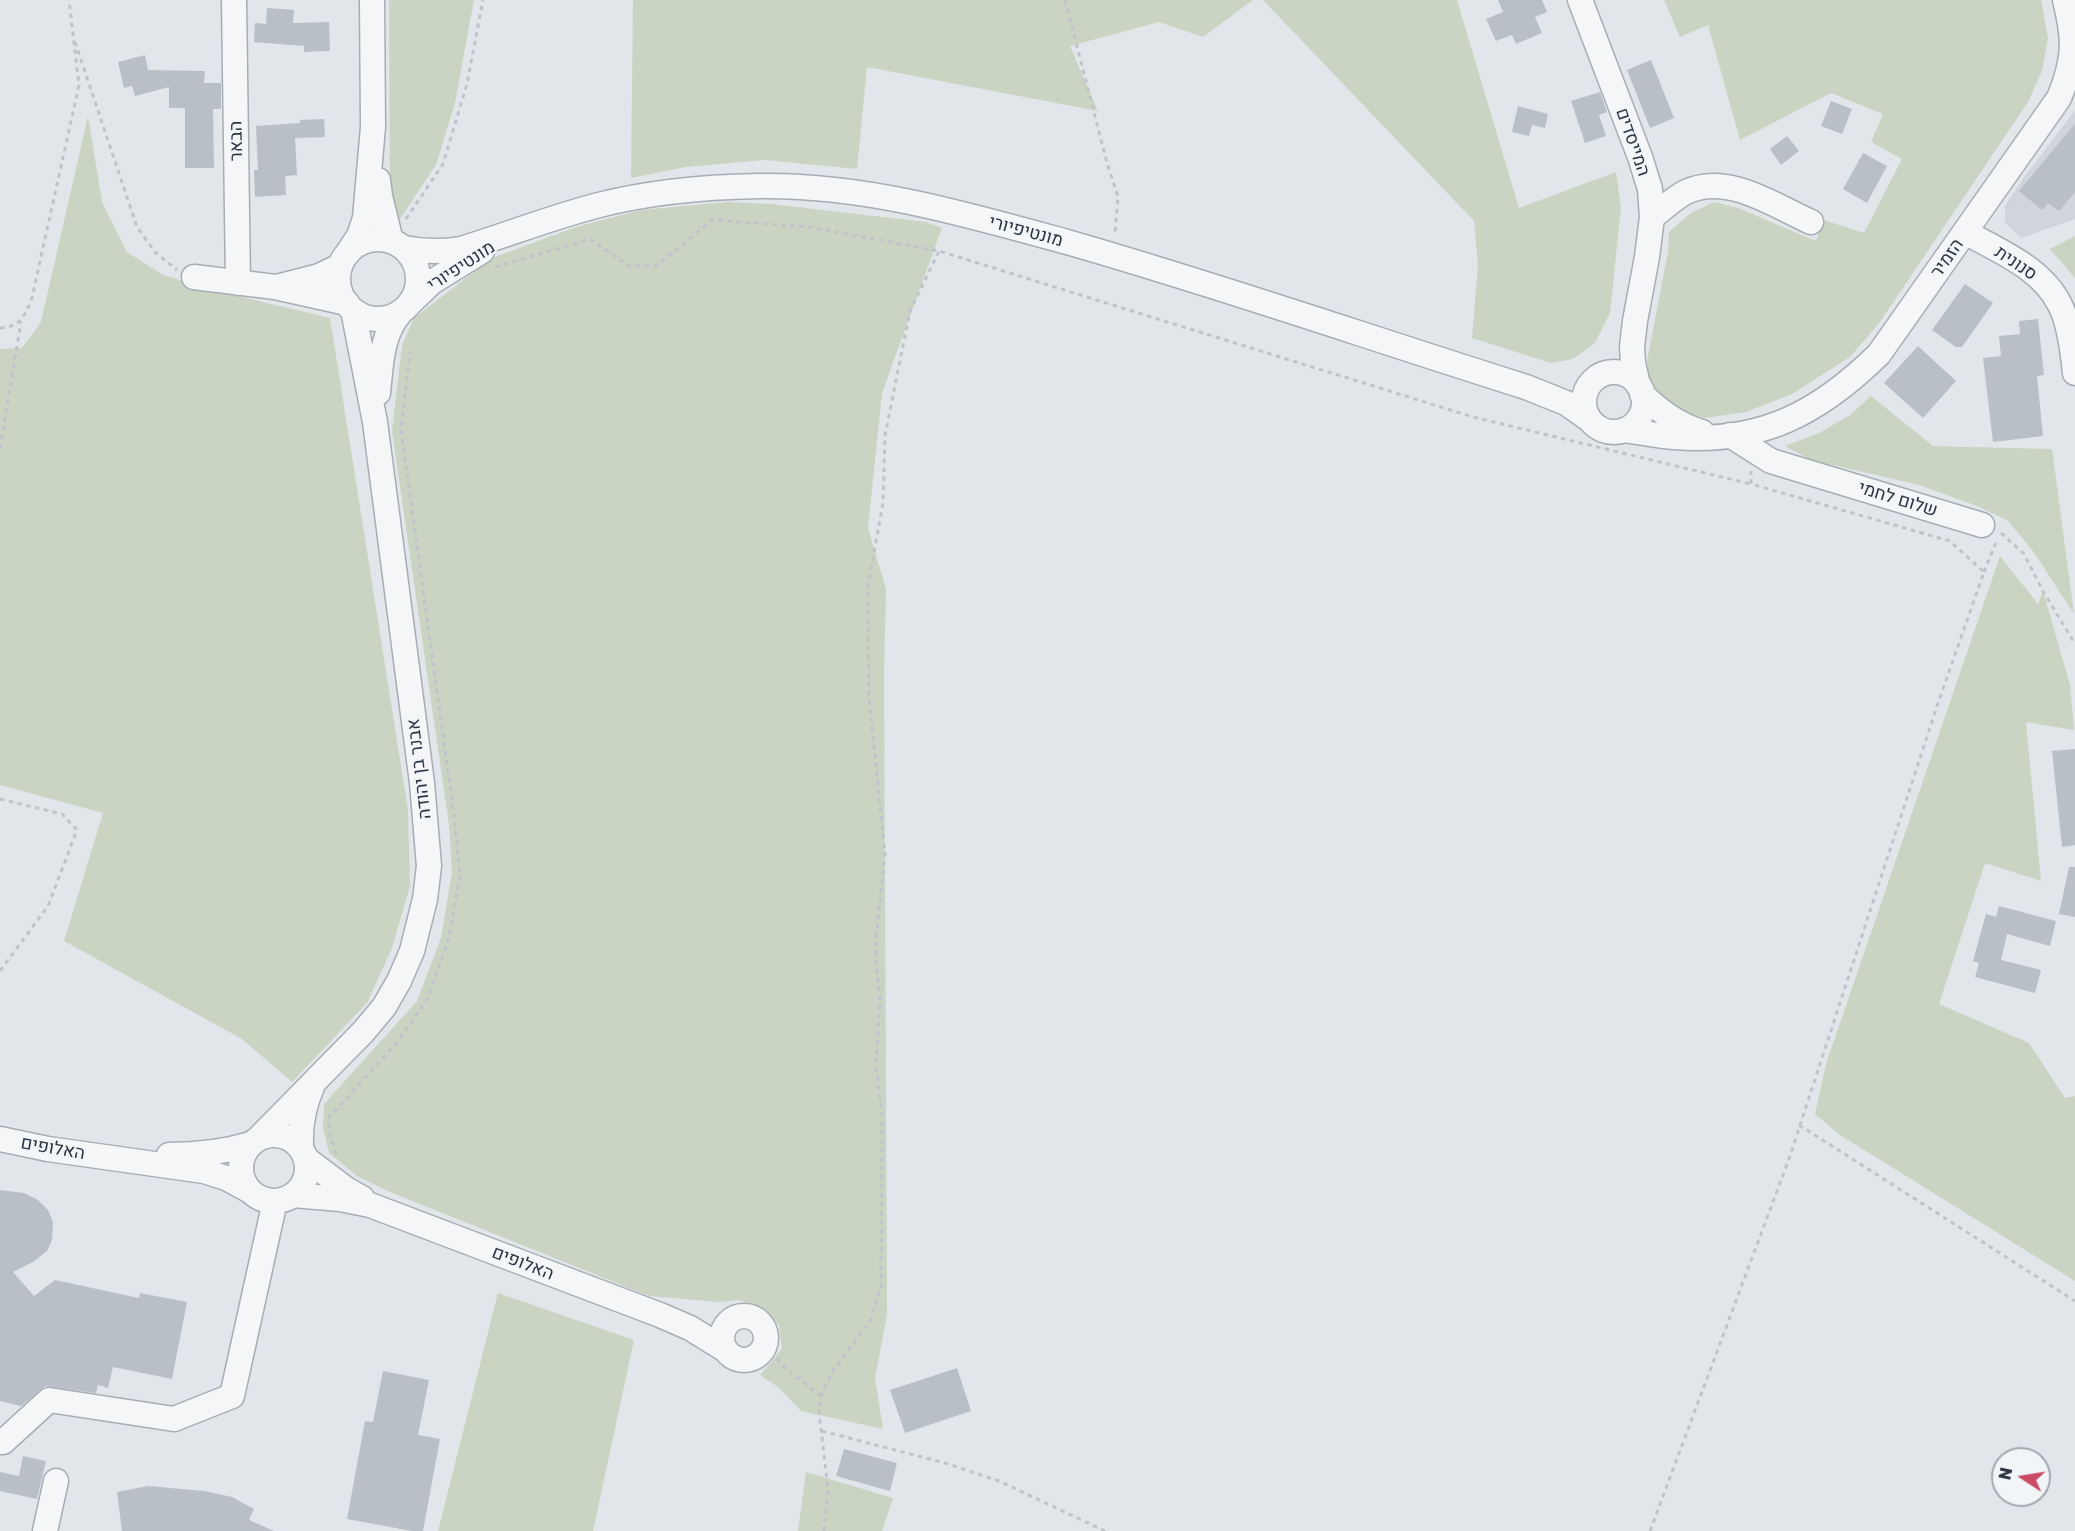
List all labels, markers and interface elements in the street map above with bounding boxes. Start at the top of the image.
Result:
street label: המייסדים [1611,105,1655,179]
street label: הבאר [225,121,247,161]
street label: מונטיפיורי [986,211,1066,251]
street label: הזמיר [1926,234,1968,282]
street label: מונטיפיורי [423,236,499,296]
street label: סנונית [1991,241,2041,285]
street label: שלום לחמי [1856,477,1940,521]
street label: אבנר בן יהודה [402,717,436,821]
street label: האלופים [19,1132,87,1164]
street label: האלופים [489,1241,557,1285]
north arrow [1991,1447,2051,1507]
text: N [1994,1466,2016,1482]

